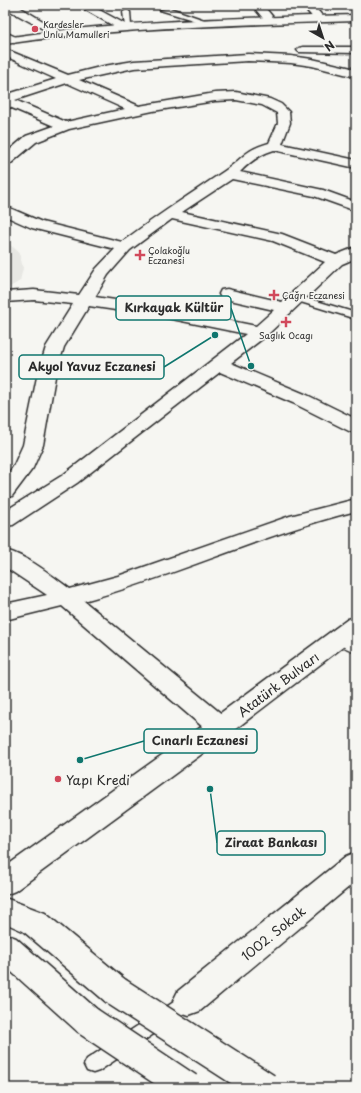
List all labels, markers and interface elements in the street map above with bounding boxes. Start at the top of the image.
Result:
place label: Kardesler Unlu Mamulleri [43,17,110,41]
north arrow [303,18,343,58]
marker: Kardesler Unlu Mamulleri [30,24,40,34]
text: N [321,37,338,56]
place label: Çolakoğlu Eczanesi [148,243,190,267]
marker: Çolakoğlu Eczanesi [135,250,145,260]
place label: Çağrı Eczanesi [282,288,345,302]
marker: Çağrı Eczanesi [269,290,279,300]
callout: Kırkayak Kültür [116,296,231,320]
text: Kırkayak Kültür [125,298,224,316]
marker: Saglık Ocagı [280,316,292,328]
place label: Saglık Ocagı [259,328,313,342]
callout: Akyol Yavuz Eczanesi [19,355,164,379]
text: Akyol Yavuz Eczanesi [28,357,156,375]
street label: Atatürk Bulvarı [233,647,323,721]
callout: Cınarlı Eczanesi [144,729,257,753]
text: Cınarlı Eczanesi [152,731,249,749]
place label: Yapı Kredi [66,770,130,789]
marker: Yapı Kredi [53,774,63,784]
callout: Ziraat Bankası [217,831,325,855]
text: Ziraat Bankası [225,833,317,851]
street label: 1002. Sokak [237,901,310,965]

